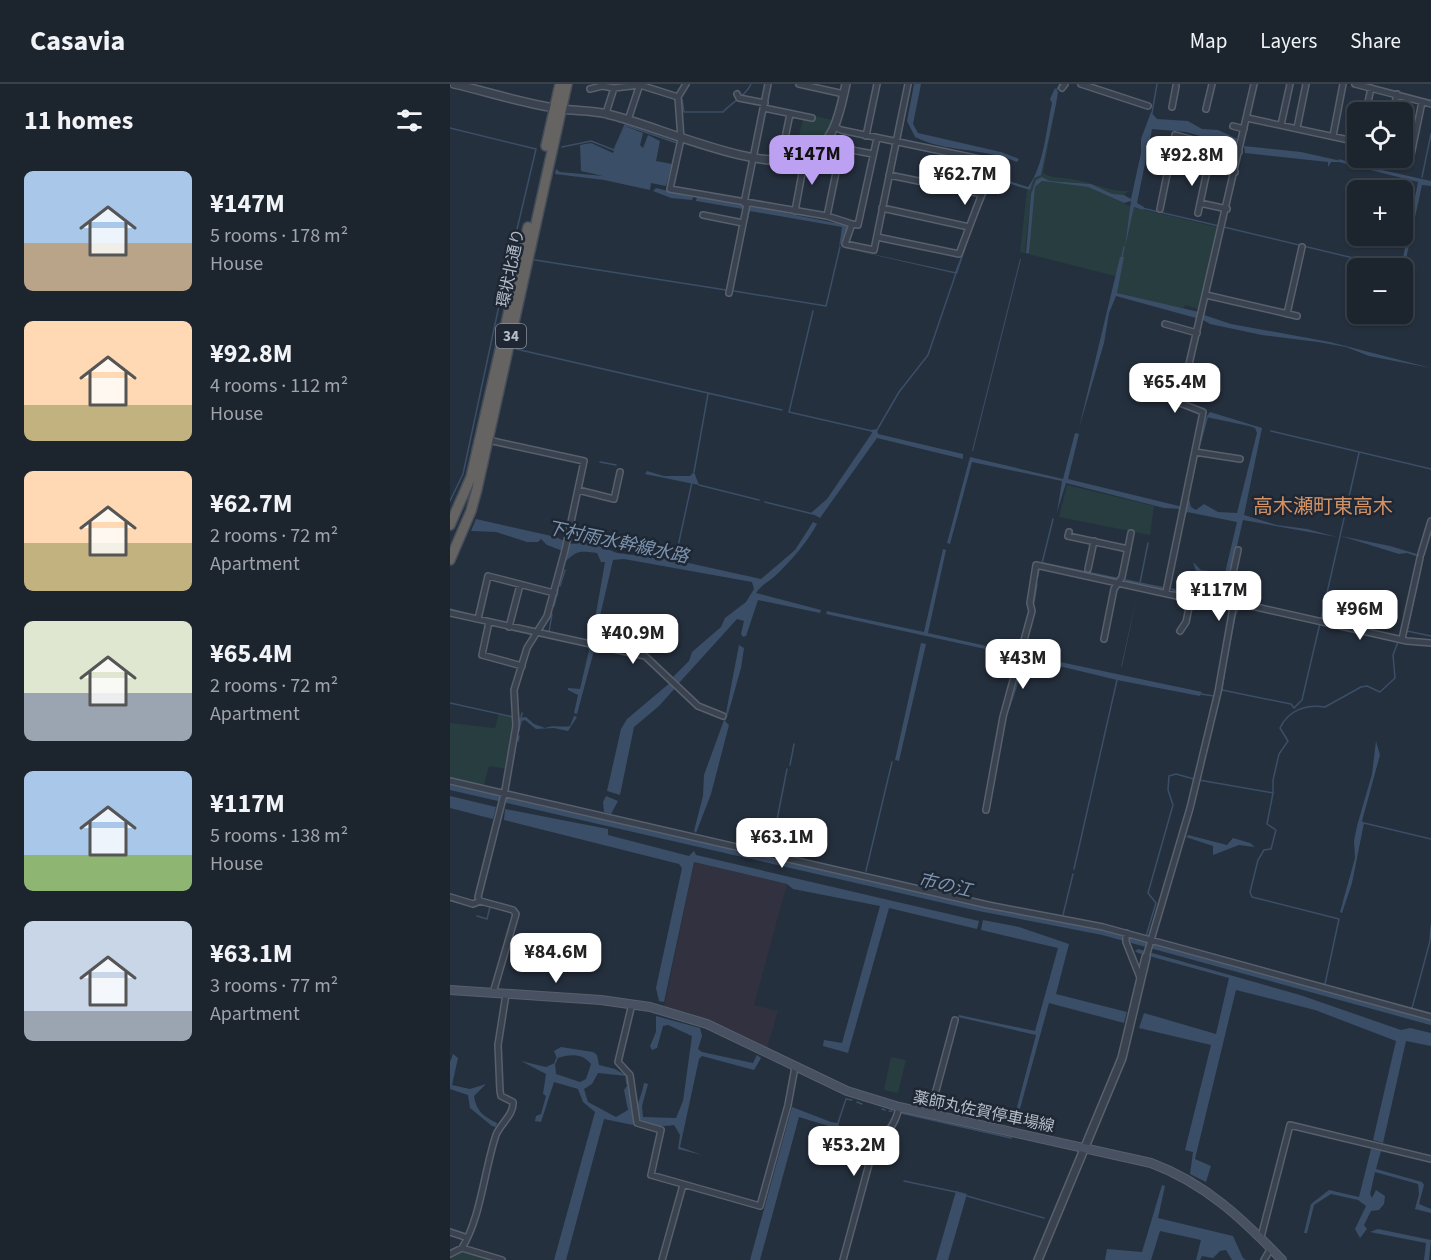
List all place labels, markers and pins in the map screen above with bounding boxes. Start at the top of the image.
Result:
pin: ¥147M [770,135,854,186]
pin: ¥92.8M [1143,136,1241,187]
pin: ¥62.7M [916,155,1014,206]
pin: ¥65.4M [1126,363,1224,414]
pin: ¥117M [1177,571,1261,622]
pin: ¥96M [1324,590,1396,641]
pin: ¥40.9M [584,614,682,665]
pin: ¥43M [987,639,1059,690]
pin: ¥63.1M [733,818,831,869]
pin: ¥84.6M [507,933,605,984]
pin: ¥53.2M [805,1126,903,1177]

